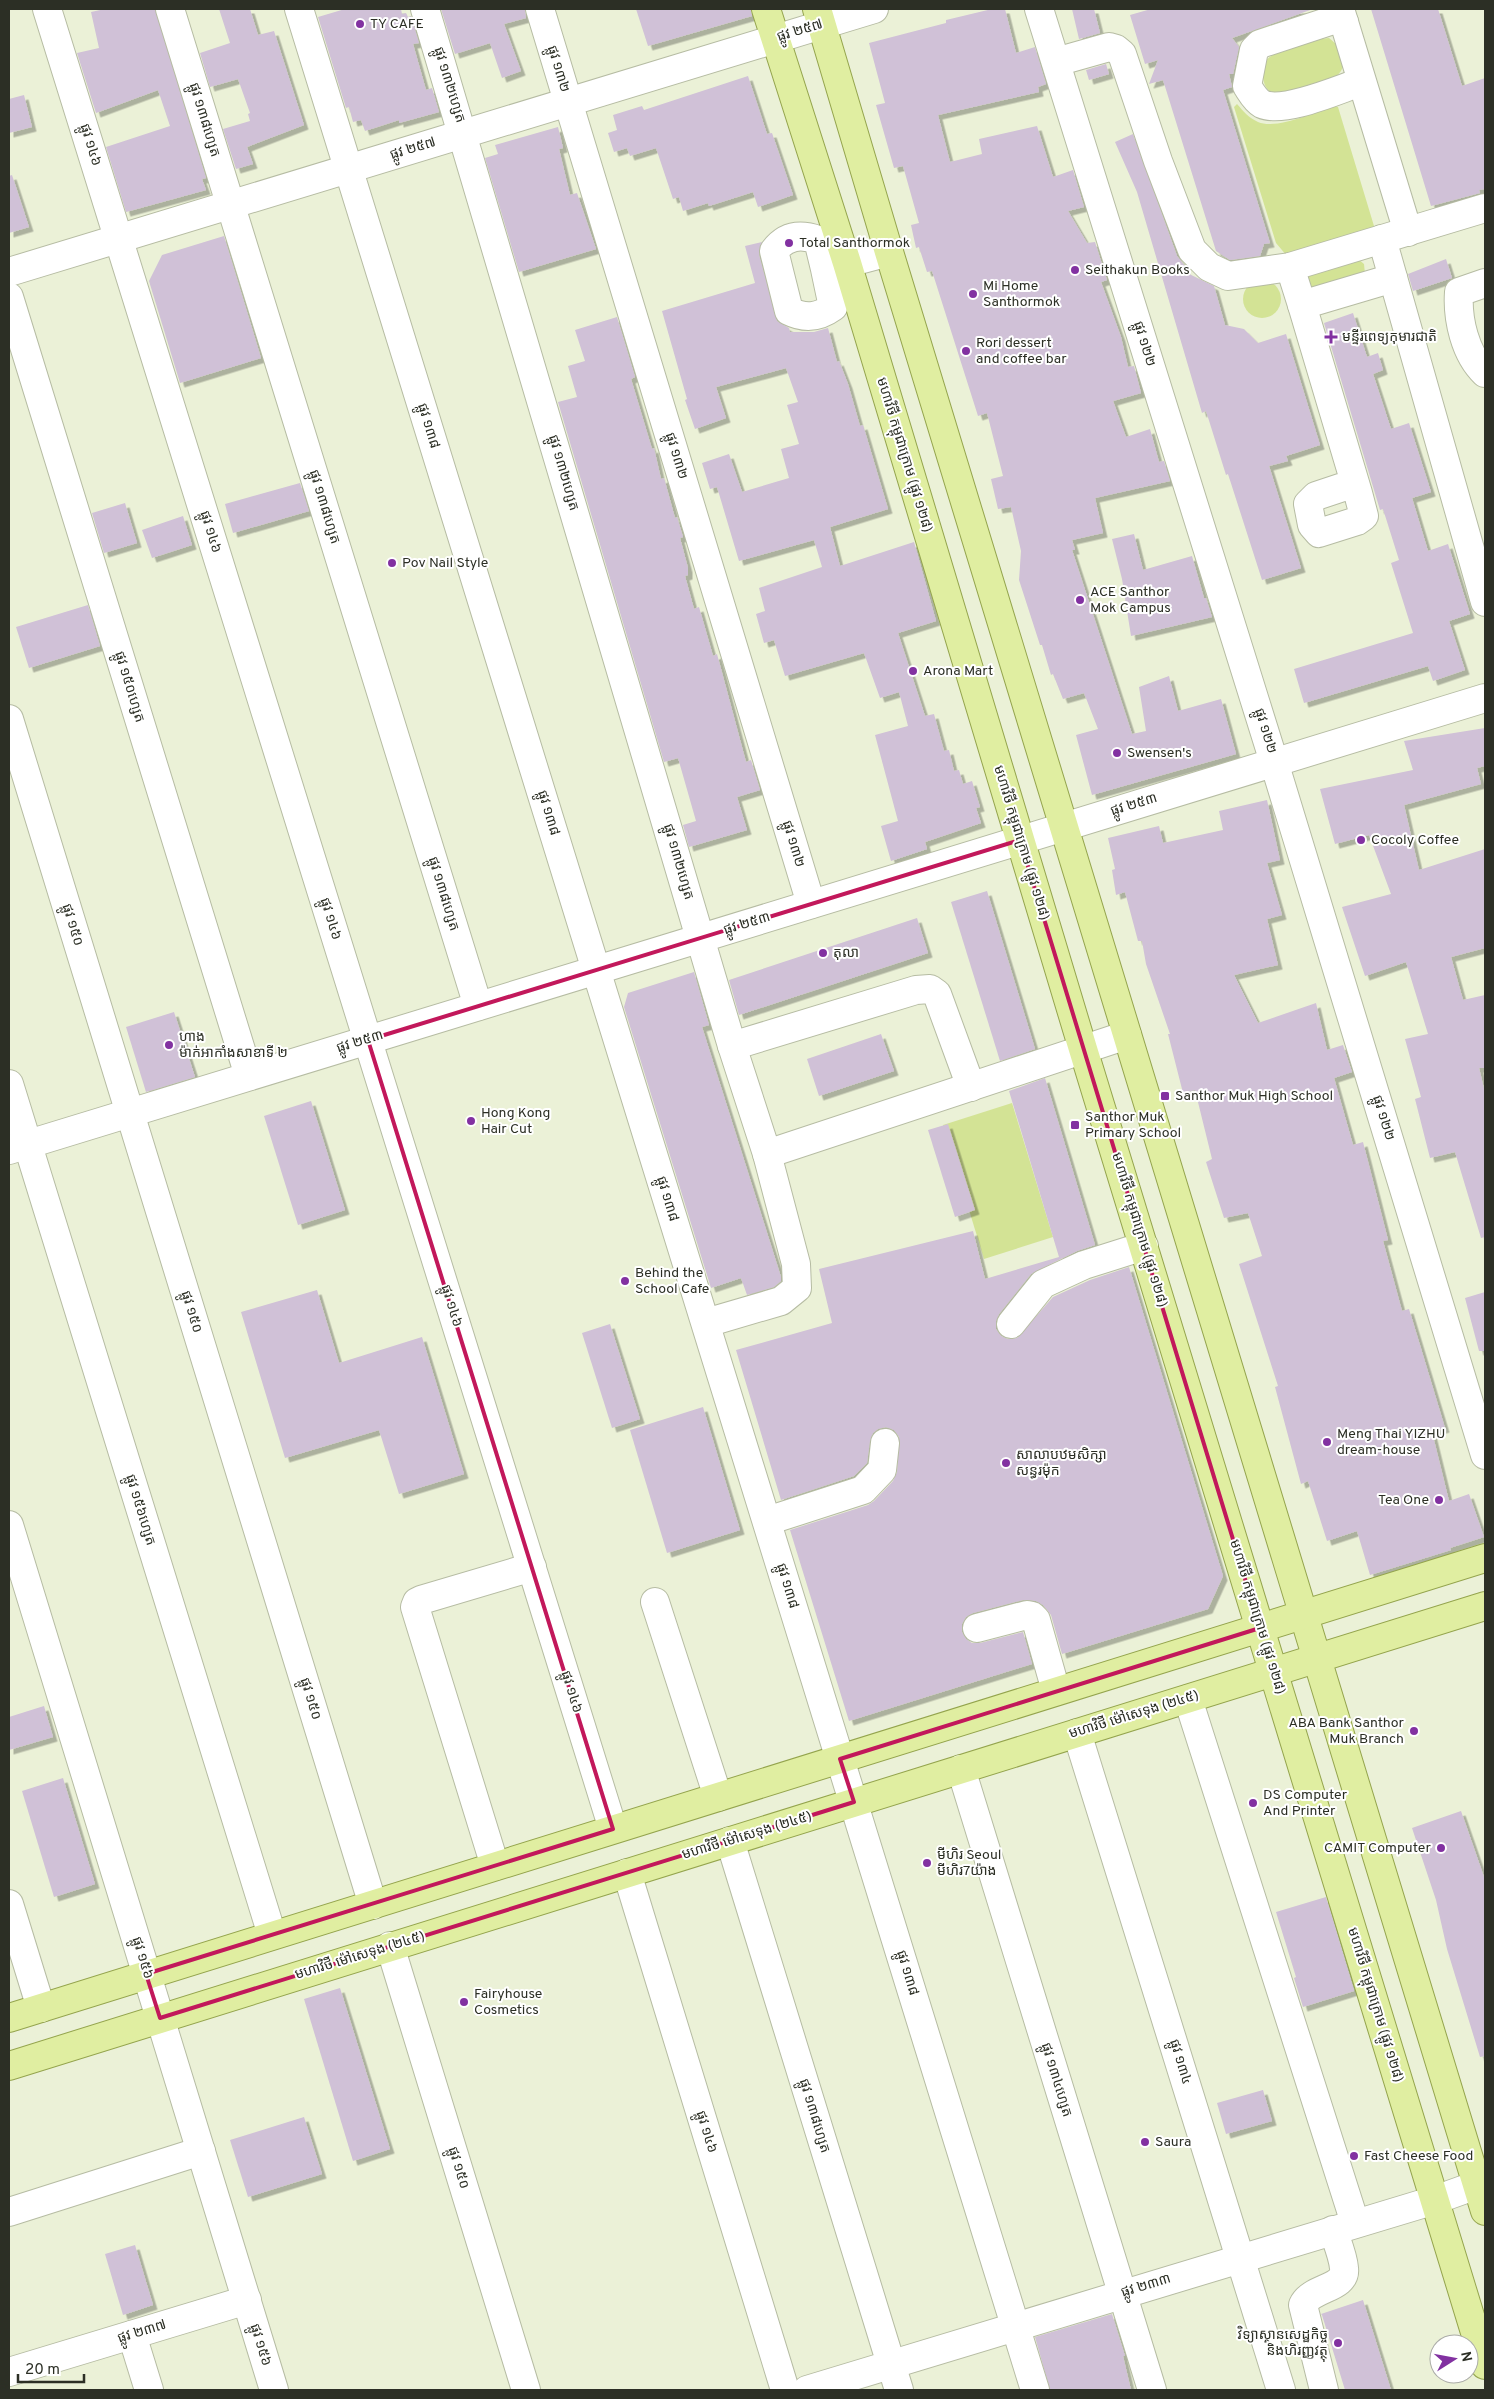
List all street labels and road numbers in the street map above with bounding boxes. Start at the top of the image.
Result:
street label: ផ្លូវ ២៥៧ [775,16,826,48]
street label: ផ្លូវ ១៣២ [541,43,573,95]
street label: ផ្លូវ ១៣២ហ្សេត [427,45,469,126]
street label: ផ្លូវ ១៣៨ហ្សេត [183,81,223,160]
street label: ផ្លូវ ១៤៦ [73,122,104,169]
street label: ផ្លូវ ២៥៧ [388,134,439,166]
street label: ផ្លូវ ១២២ [1127,319,1159,369]
street label: មហាវិថី កម្ពុជាក្រោម (ផ្លូវ ១២៨) [870,375,937,535]
street label: ផ្លូវ ១៣៨ [411,401,443,451]
street label: ផ្លូវ ១៣២ [659,430,691,482]
street label: ផ្លូវ ១៣២ហ្សេត [542,433,582,514]
street label: ផ្លូវ ១៣៨ហ្សេត [303,468,343,547]
street label: ផ្លូវ ១៤៦ [193,509,224,556]
street label: ផ្លូវ ១៥០ហ្សេត [108,649,148,725]
street label: ផ្លូវ ១២២ [1248,706,1280,756]
street label: មហាវិថី កម្ពុជាក្រោម (ផ្លូវ ១២៨) [987,763,1054,923]
street label: ផ្លូវ ១៣៨ [531,788,563,838]
street label: ផ្លូវ ២៥៣ [1108,790,1160,822]
street label: ផ្លូវ ១៣២ [776,818,808,870]
street label: ផ្លូវ ១៣២ហ្សេត [657,822,697,903]
street label: ផ្លូវ ១៣៨ហ្សេត [422,855,462,934]
street label: ផ្លូវ ១៤៦ [313,896,344,943]
street label: ផ្លូវ ១៥០ [55,902,86,949]
street label: ផ្លូវ ២៥៣ [721,909,773,941]
street label: ផ្លូវ ២៥៣ [334,1027,386,1059]
street label: ផ្លូវ ១២២ [1366,1093,1398,1143]
street label: មហាវិថី កម្ពុជាក្រោម (ផ្លូវ ១២៨) [1105,1150,1172,1310]
street label: ផ្លូវ ១៣៨ [650,1174,682,1224]
street label: ផ្លូវ ១៤៦ [434,1283,465,1330]
street label: ផ្លូវ ១៥០ [174,1289,205,1336]
street label: ផ្លូវ ១៥៦ហ្សេត [119,1472,159,1548]
street label: មហាវិថី កម្ពុជាក្រោម (ផ្លូវ ១២៨) [1223,1537,1290,1697]
street label: ផ្លូវ ១៣៨ [770,1561,802,1611]
street label: ផ្លូវ ១៤៦ [554,1669,585,1716]
street label: ផ្លូវ ១៥០ [293,1676,324,1723]
street label: មហាវិថី ម៉ៅសេទុង (២៤៥) [1066,1686,1201,1743]
street label: មហាវិថី ម៉ៅសេទុង (២៤៥) [679,1807,814,1864]
street label: មហាវិថី កម្ពុជាក្រោម (ផ្លូវ ១២៨) [1341,1925,1408,2085]
street label: មហាវិថី ម៉ៅសេទុង (២៤៥) [292,1927,427,1984]
street label: ផ្លូវ ១៥៦ [125,1935,156,1982]
street label: ផ្លូវ ១៣៨ [890,1948,922,1998]
street label: ផ្លូវ ១៣៤ [1163,2037,1195,2087]
street label: ផ្លូវ ១៣៤ហ្សេត [1035,2041,1075,2120]
street label: ផ្លូវ ១៣៨ហ្សេត [793,2077,833,2156]
street label: ផ្លូវ ១៤៦ [689,2109,720,2156]
street label: ផ្លូវ ១៥០ [441,2145,472,2192]
street label: ផ្លូវ ២៣៣ [1119,2270,1174,2304]
street label: ផ្លូវ ២៣៧ [115,2317,169,2350]
street label: ផ្លូវ ១៥៦ [243,2322,274,2369]

